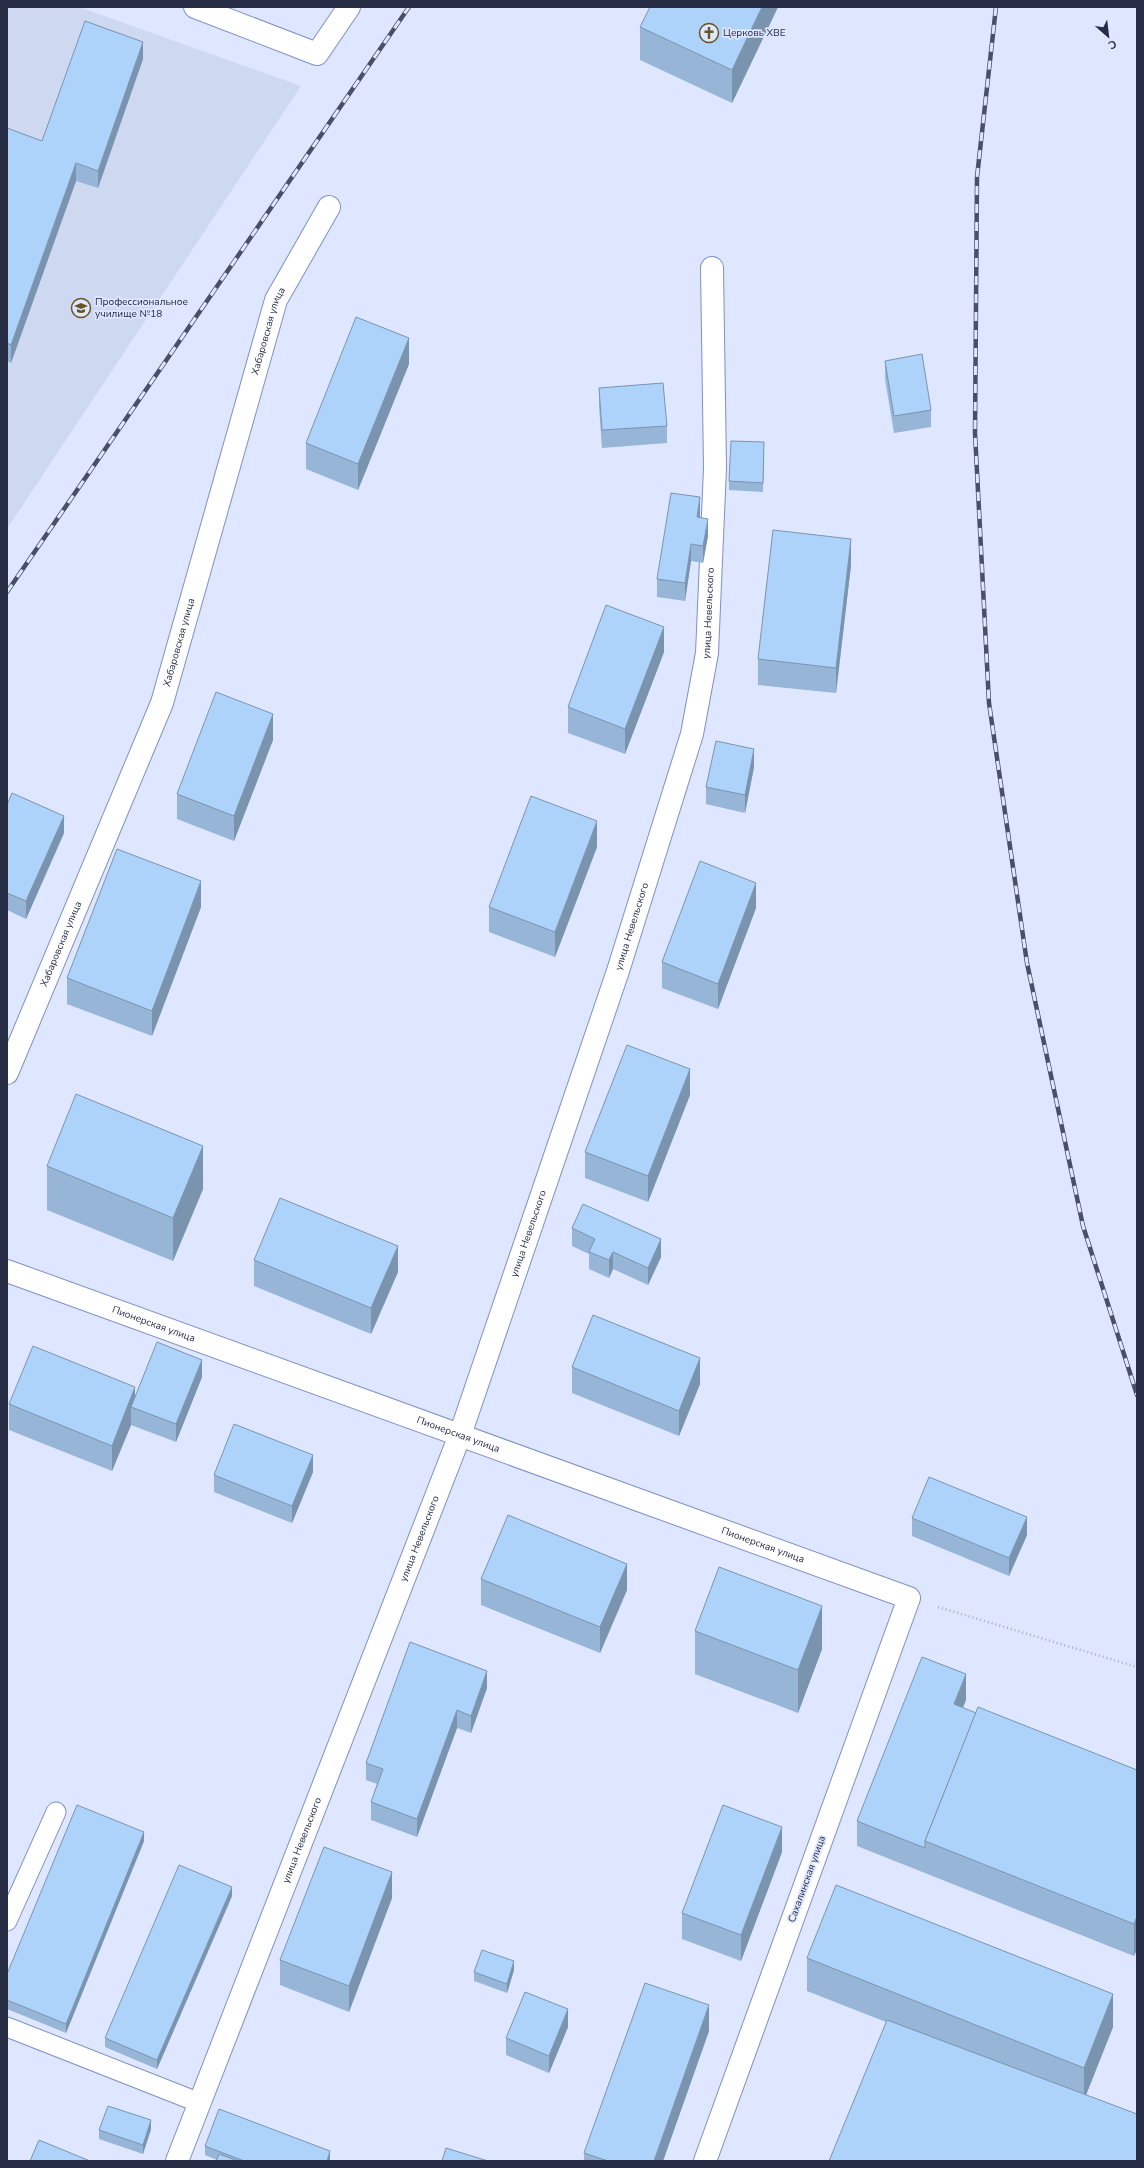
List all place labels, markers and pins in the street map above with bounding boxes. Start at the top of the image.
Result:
church icon: Церковь ХВЕ [698,22,720,44]
place label: Церковь ХВЕ [723,26,786,40]
place label: Профессиональное училище №18 [95,295,188,321]
school or university icon: Профессиональное училище №18 [70,297,92,319]

